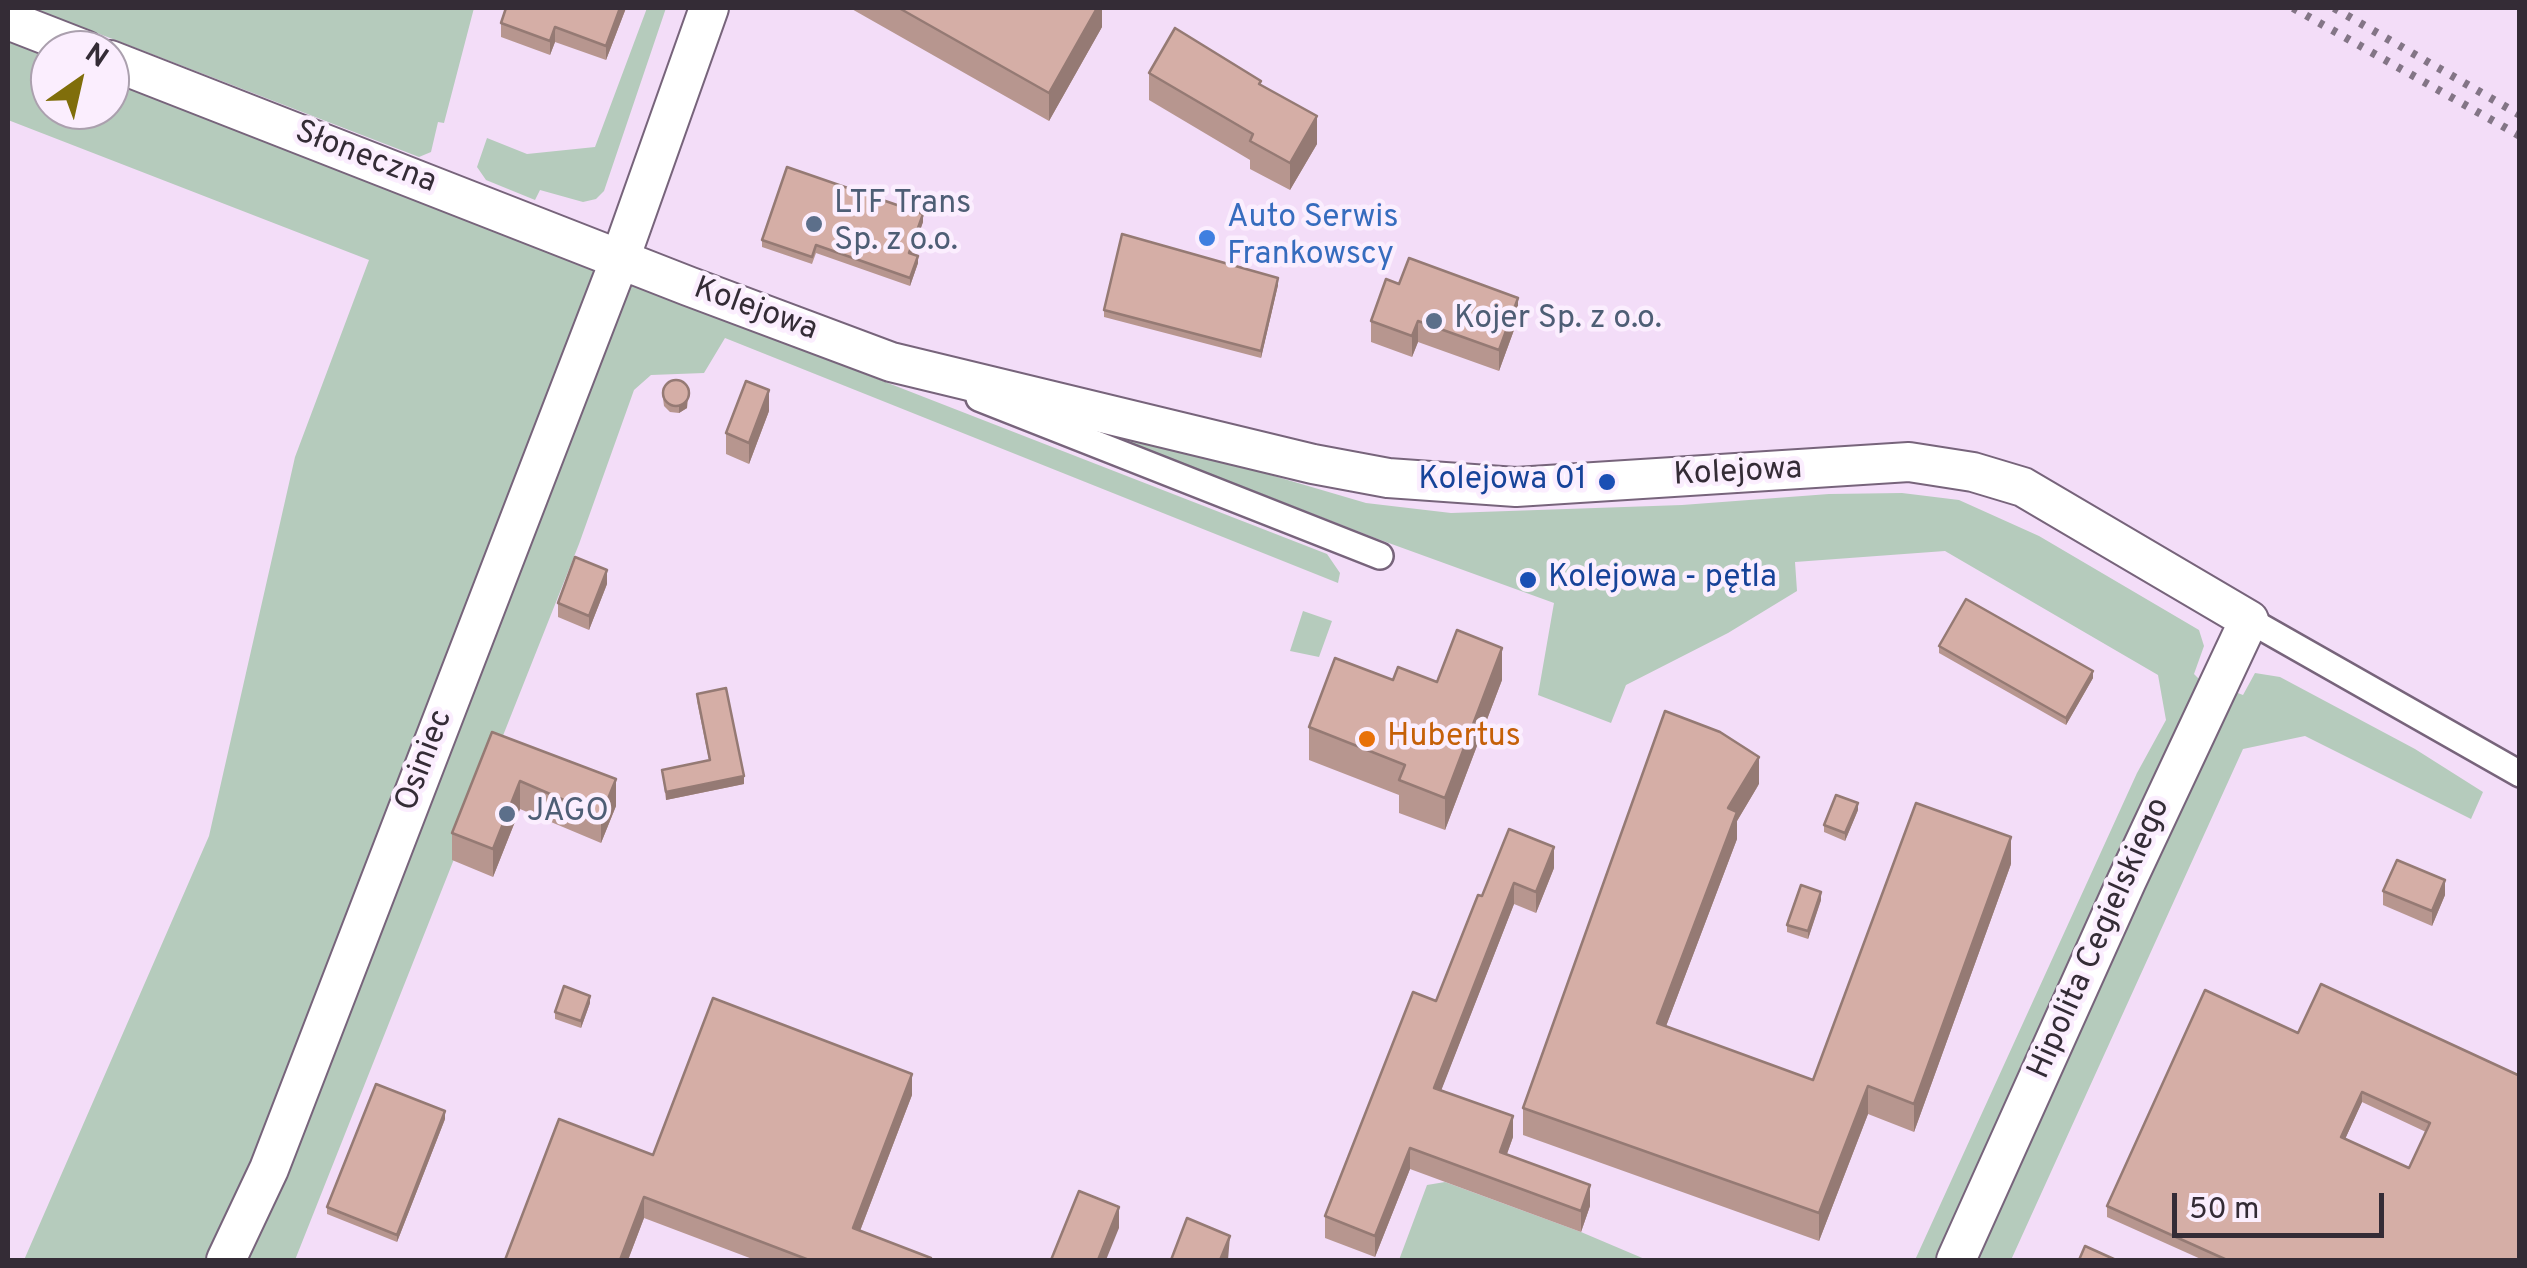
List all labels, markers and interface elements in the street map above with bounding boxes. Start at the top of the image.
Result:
north arrow [30,30,130,130]
text: N [77,36,114,77]
street label: Słoneczna [289,114,441,204]
place label: LTF Trans Sp. z o.o. [834,187,971,262]
place label: Auto Serwis Frankowscy [1227,201,1398,276]
marker: LTF Trans Sp. z o.o. [803,213,825,235]
marker: Auto Serwis Frankowscy [1196,227,1218,249]
street label: Kolejowa [688,271,822,351]
place label: Kojer Sp. z o.o. [1454,302,1662,340]
marker: Kojer Sp. z o.o. [1423,310,1445,332]
street label: Kolejowa [1673,451,1803,497]
place label: Kolejowa 01 [1418,463,1587,501]
marker: Kolejowa 01 [1596,471,1618,493]
place label: Kolejowa - pętla [1548,561,1777,599]
marker: Kolejowa - pętla [1517,569,1539,591]
street label: Osiniec [389,705,463,817]
place label: Hubertus [1387,720,1521,758]
marker: Hubertus [1356,728,1378,750]
street label: Hipolita Cegielskiego [2022,792,2180,1086]
place label: JAGO [527,795,609,833]
marker: JAGO [496,803,518,825]
scale bar [2177,1173,2390,1235]
text: 50 m [2189,1192,2259,1229]

